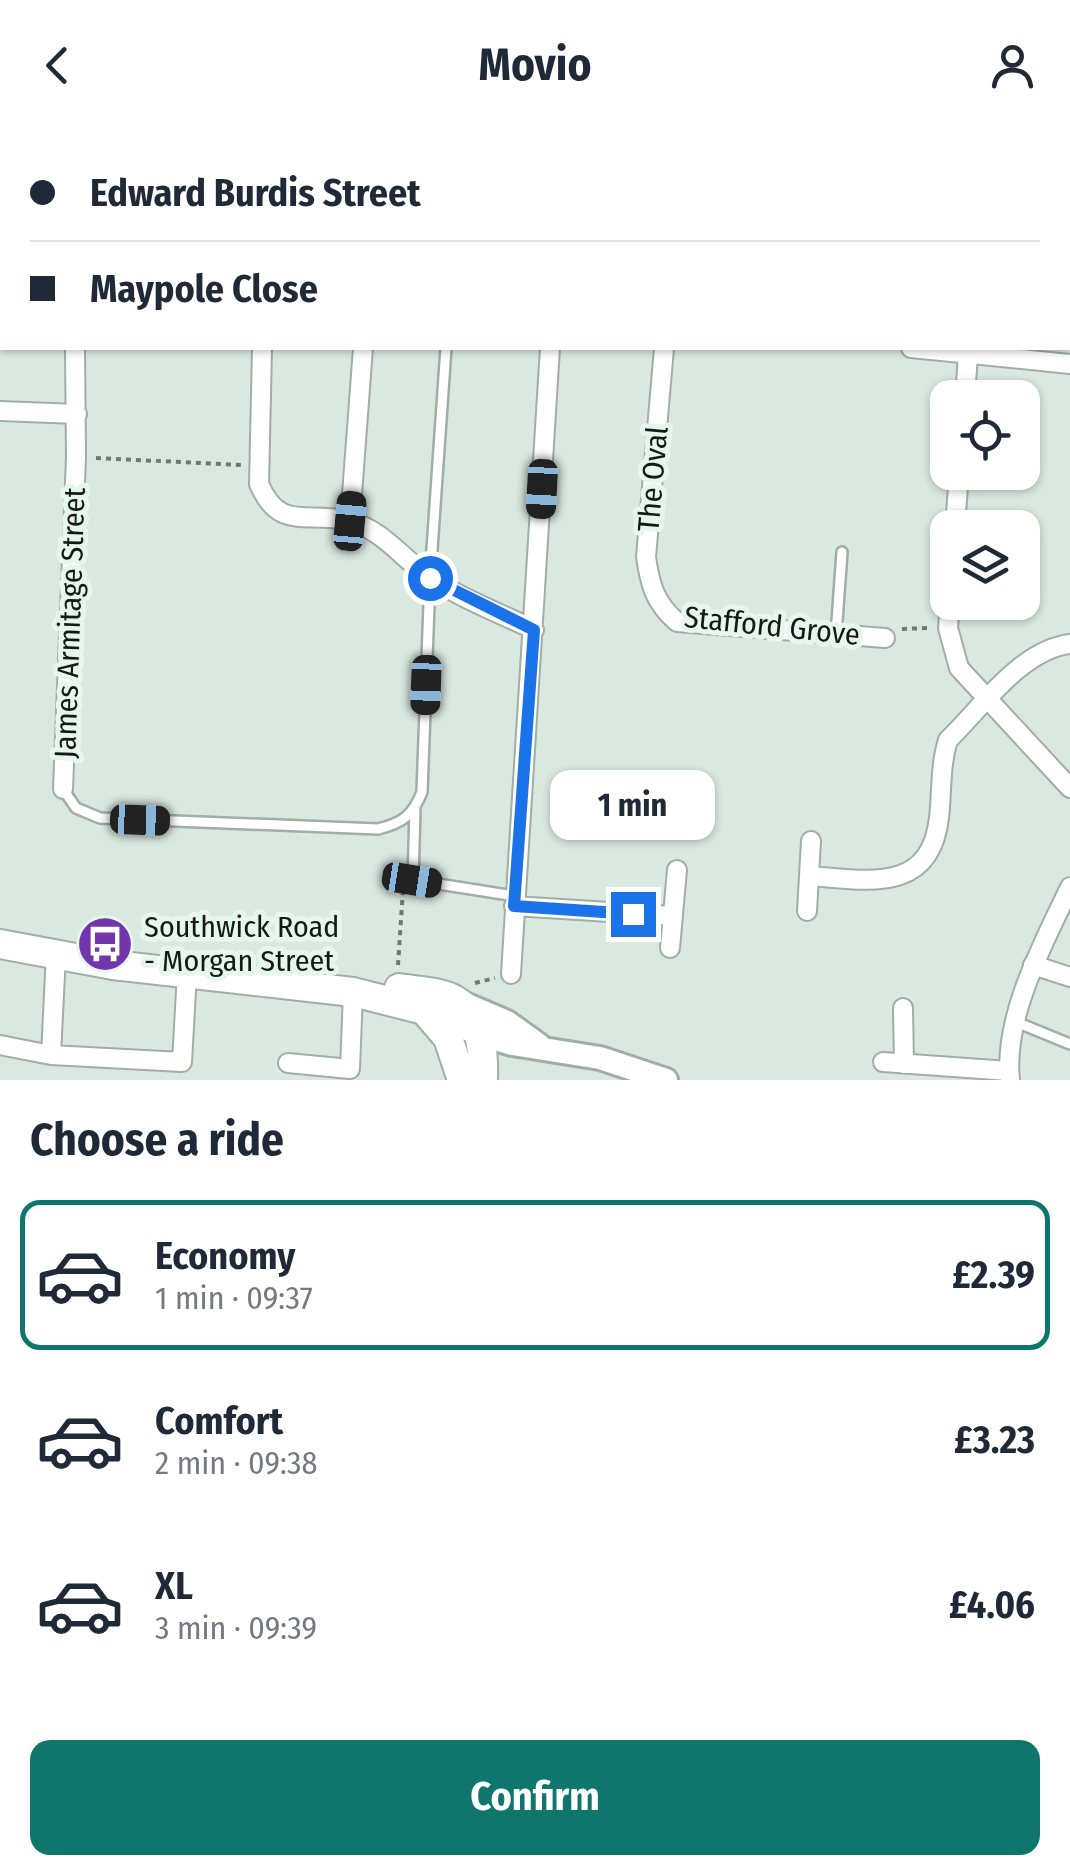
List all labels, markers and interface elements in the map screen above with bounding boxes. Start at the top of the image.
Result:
icon: back [30,38,85,93]
text: Movio [479,38,591,92]
icon: person [985,38,1040,93]
text: Edward Burdis Street [90,170,421,216]
text: Maypole Close [90,266,318,312]
map controls [930,380,1040,620]
button: locate [930,380,1040,490]
street label: The Oval [630,425,676,533]
car [525,458,559,520]
street label: James Armitage Street [47,487,93,759]
car [332,490,368,552]
button: layers [930,510,1040,620]
route start [408,556,453,601]
street label: Stafford Grove [682,599,862,653]
car [410,654,442,716]
callout: 1 min [550,769,716,839]
text: 1 min [598,786,667,824]
car [109,804,171,836]
car [380,860,444,900]
route end [611,892,656,937]
place label: Southwick Road - Morgan Street [144,909,339,979]
bus stop icon: Southwick Road - Morgan Street [75,914,135,974]
text: Choose a ride [30,1113,284,1167]
icon: car [35,1230,125,1320]
text: Economy [155,1233,295,1279]
text: £2.39 [952,1252,1035,1298]
text: 1 min · 09:37 [155,1279,313,1317]
icon: car [35,1395,125,1485]
text: Comfort [155,1398,283,1444]
text: £3.23 [954,1417,1035,1463]
text: 2 min · 09:38 [155,1444,317,1482]
icon: car [35,1560,125,1650]
text: XL [155,1563,193,1609]
text: £4.06 [949,1582,1035,1628]
text: 3 min · 09:39 [155,1609,317,1647]
button: Confirm [30,1740,1040,1855]

